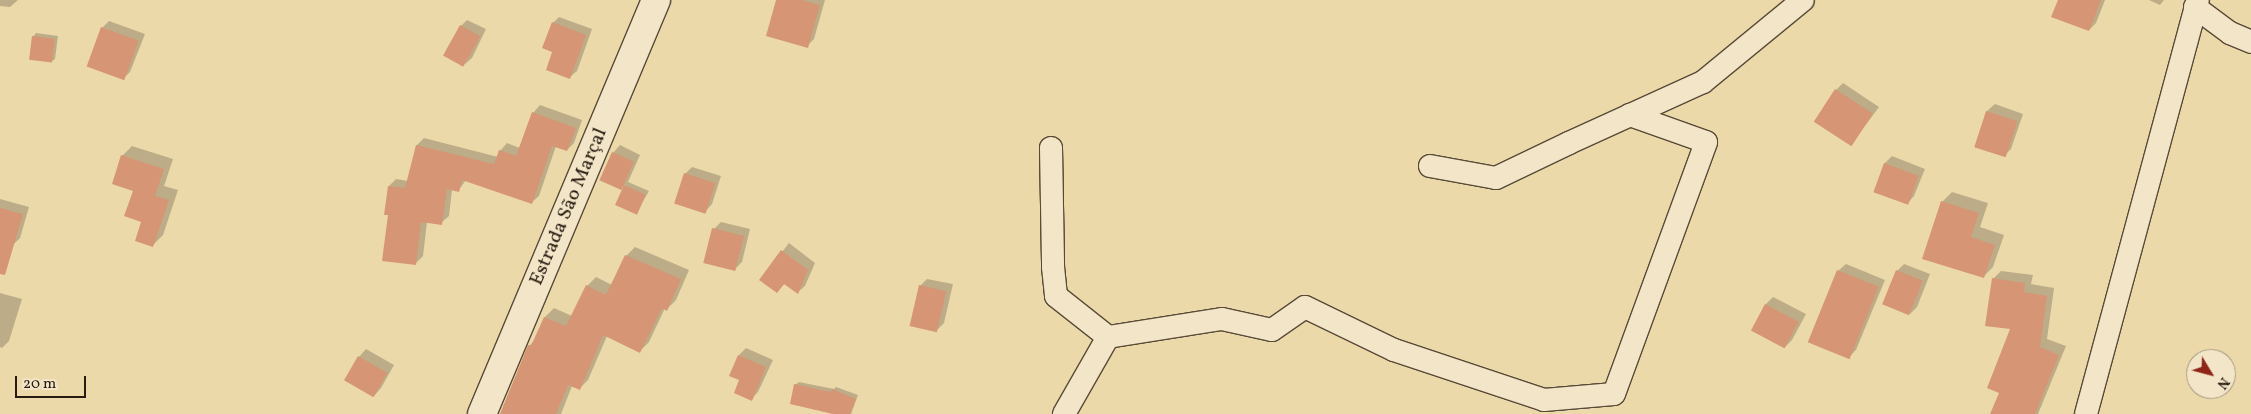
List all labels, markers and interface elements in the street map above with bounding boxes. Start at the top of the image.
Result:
street label: Estrada São Marçal [525,125,613,289]
north arrow [2186,349,2236,399]
scale bar [18,366,89,398]
text: N [2212,373,2233,392]
text: 20 m [23,374,56,395]

